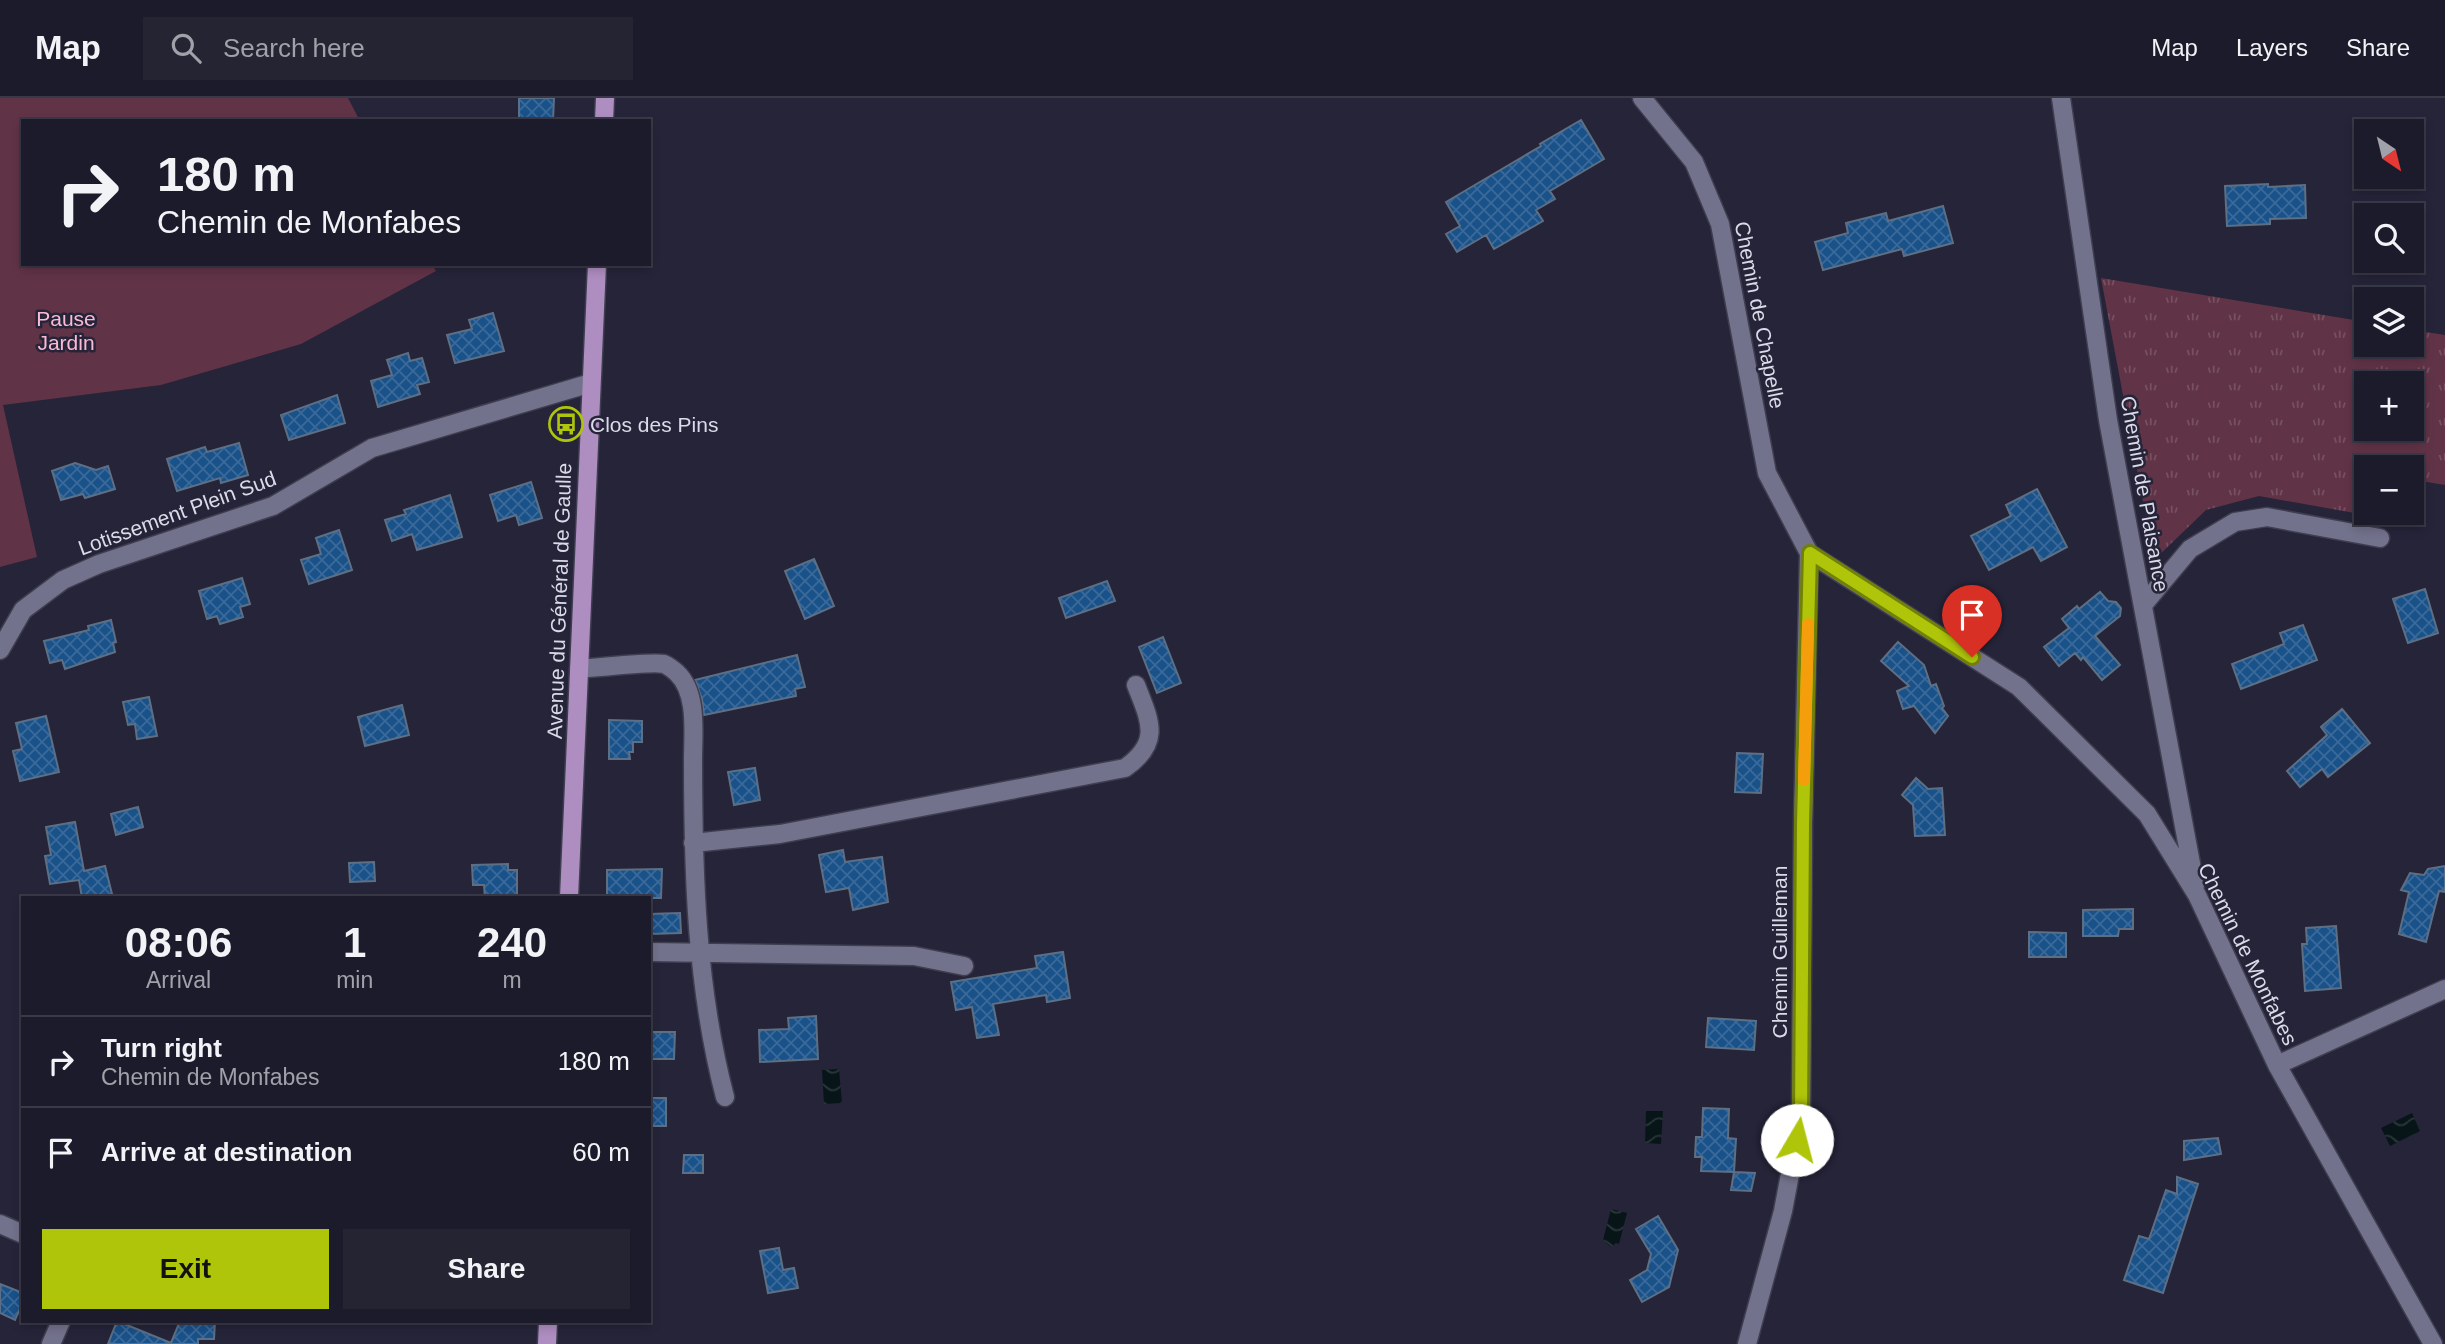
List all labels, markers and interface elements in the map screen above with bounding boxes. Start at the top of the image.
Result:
search box [143,17,633,80]
text: Map [35,29,101,66]
icon: search [167,29,205,67]
text: Search here [223,33,365,63]
text: Map [2151,34,2198,61]
text: Layers [2236,34,2308,61]
text: Share [2346,34,2410,61]
north arrow [2354,119,2424,189]
map controls [2354,119,2424,525]
icon: right [42,147,133,238]
text: 180 m [157,147,296,201]
button: search [2354,203,2424,273]
text: Chemin de Monfabes [157,204,461,240]
street label: Chemin de Chapelle [1731,219,1789,411]
button: layers [2354,287,2424,357]
park label: Pause Jardin [36,307,96,354]
button: + [2354,371,2424,441]
street label: Chemin de Plaisance [2116,394,2174,594]
bus stop icon: Clos des Pins [547,405,585,443]
place label: Clos des Pins [590,413,718,436]
button: − [2354,455,2424,525]
street label: Avenue du Général de Gaulle [543,463,575,739]
street label: Lotissement Plein Sud [75,466,279,560]
pin [1942,585,2002,657]
icon: arrive [1953,596,1991,634]
street label: Chemin de Monfabes [2194,859,2302,1049]
street label: Chemin Guilleman [1768,866,1791,1038]
text: 08:06 [125,919,232,966]
text: 1 [343,919,366,966]
text: 240 [477,919,547,966]
text: Arrival [146,967,211,993]
text: min [336,967,373,993]
text: m [503,967,522,993]
text: Turn right [101,1033,222,1063]
icon: right [42,1043,80,1081]
text: 180 m [558,1046,630,1076]
text: Chemin de Monfabes [101,1064,320,1090]
position arrow [1760,1103,1834,1177]
icon: arrive [42,1134,80,1172]
text: Arrive at destination [101,1137,352,1167]
text: 60 m [572,1137,630,1167]
button: Exit [42,1229,329,1309]
button: Share [343,1229,630,1309]

